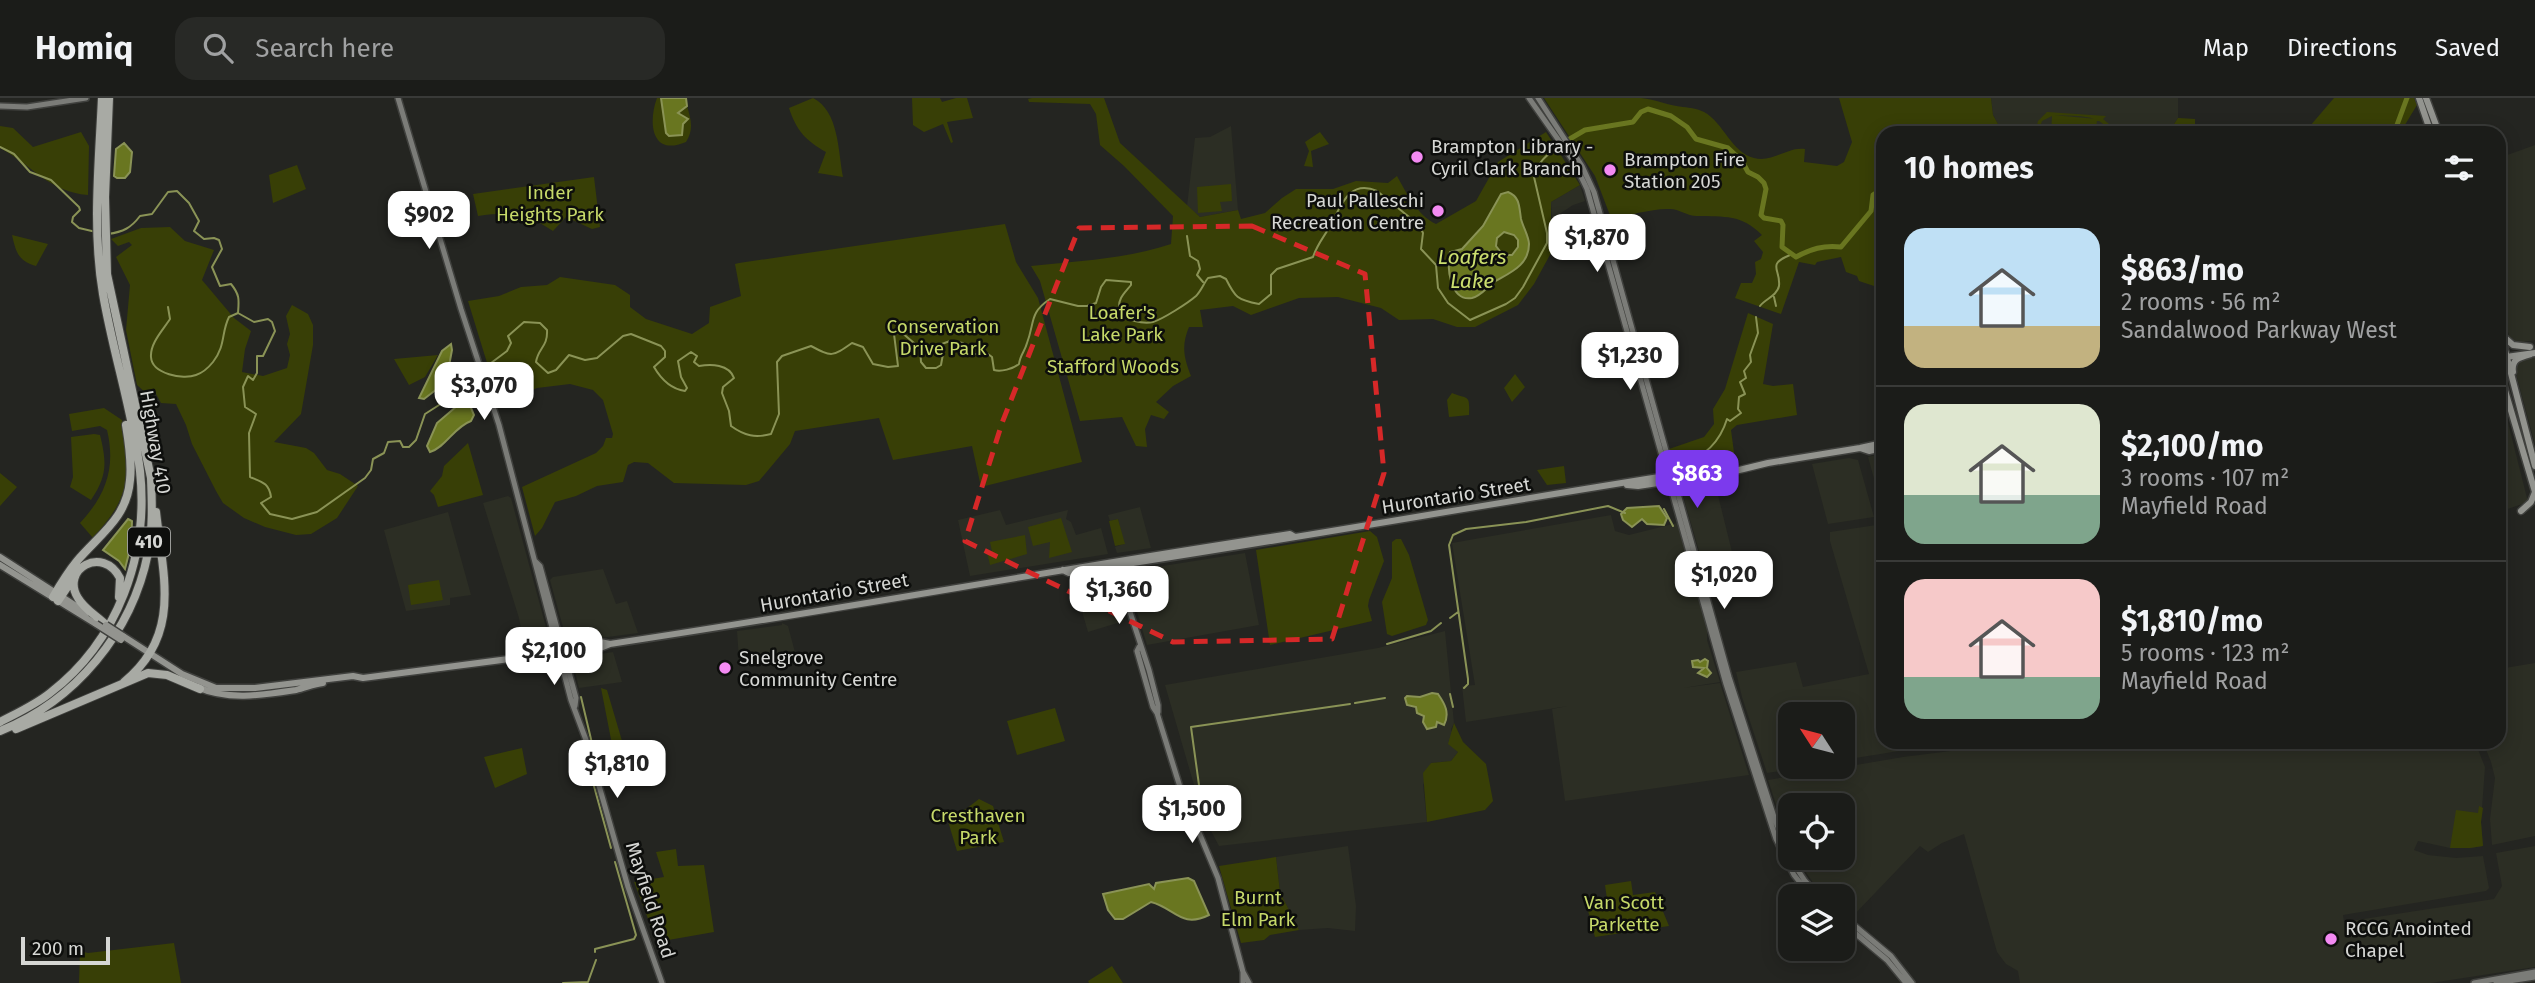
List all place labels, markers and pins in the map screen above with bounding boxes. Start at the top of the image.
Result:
place label: Brampton Library - Cyril Clark Branch [1431,135,1593,180]
place label: Brampton Fire Station 205 [1624,148,1745,193]
marker: Brampton Library - Cyril Clark Branch [1409,149,1425,165]
marker: Brampton Fire Station 205 [1602,162,1618,178]
place label: Paul Palleschi Recreation Centre [1271,189,1424,234]
pin: $902 [388,192,470,251]
marker: Paul Palleschi Recreation Centre [1430,203,1446,219]
pin: $1,870 [1540,214,1654,274]
pin: $1,230 [1573,332,1687,392]
pin: $3,070 [427,362,541,422]
pin: $863 [1656,450,1738,510]
pin: $1,020 [1667,552,1781,611]
pin: $1,360 [1062,566,1176,626]
pin: $2,100 [497,628,611,687]
place label: Snelgrove Community Centre [739,646,897,691]
marker: Snelgrove Community Centre [717,660,733,676]
pin: $1,810 [560,740,674,800]
pin: $1,500 [1135,786,1249,845]
place label: RCCG Anointed Chapel [2345,917,2472,962]
marker: RCCG Anointed Chapel [2323,931,2339,947]

